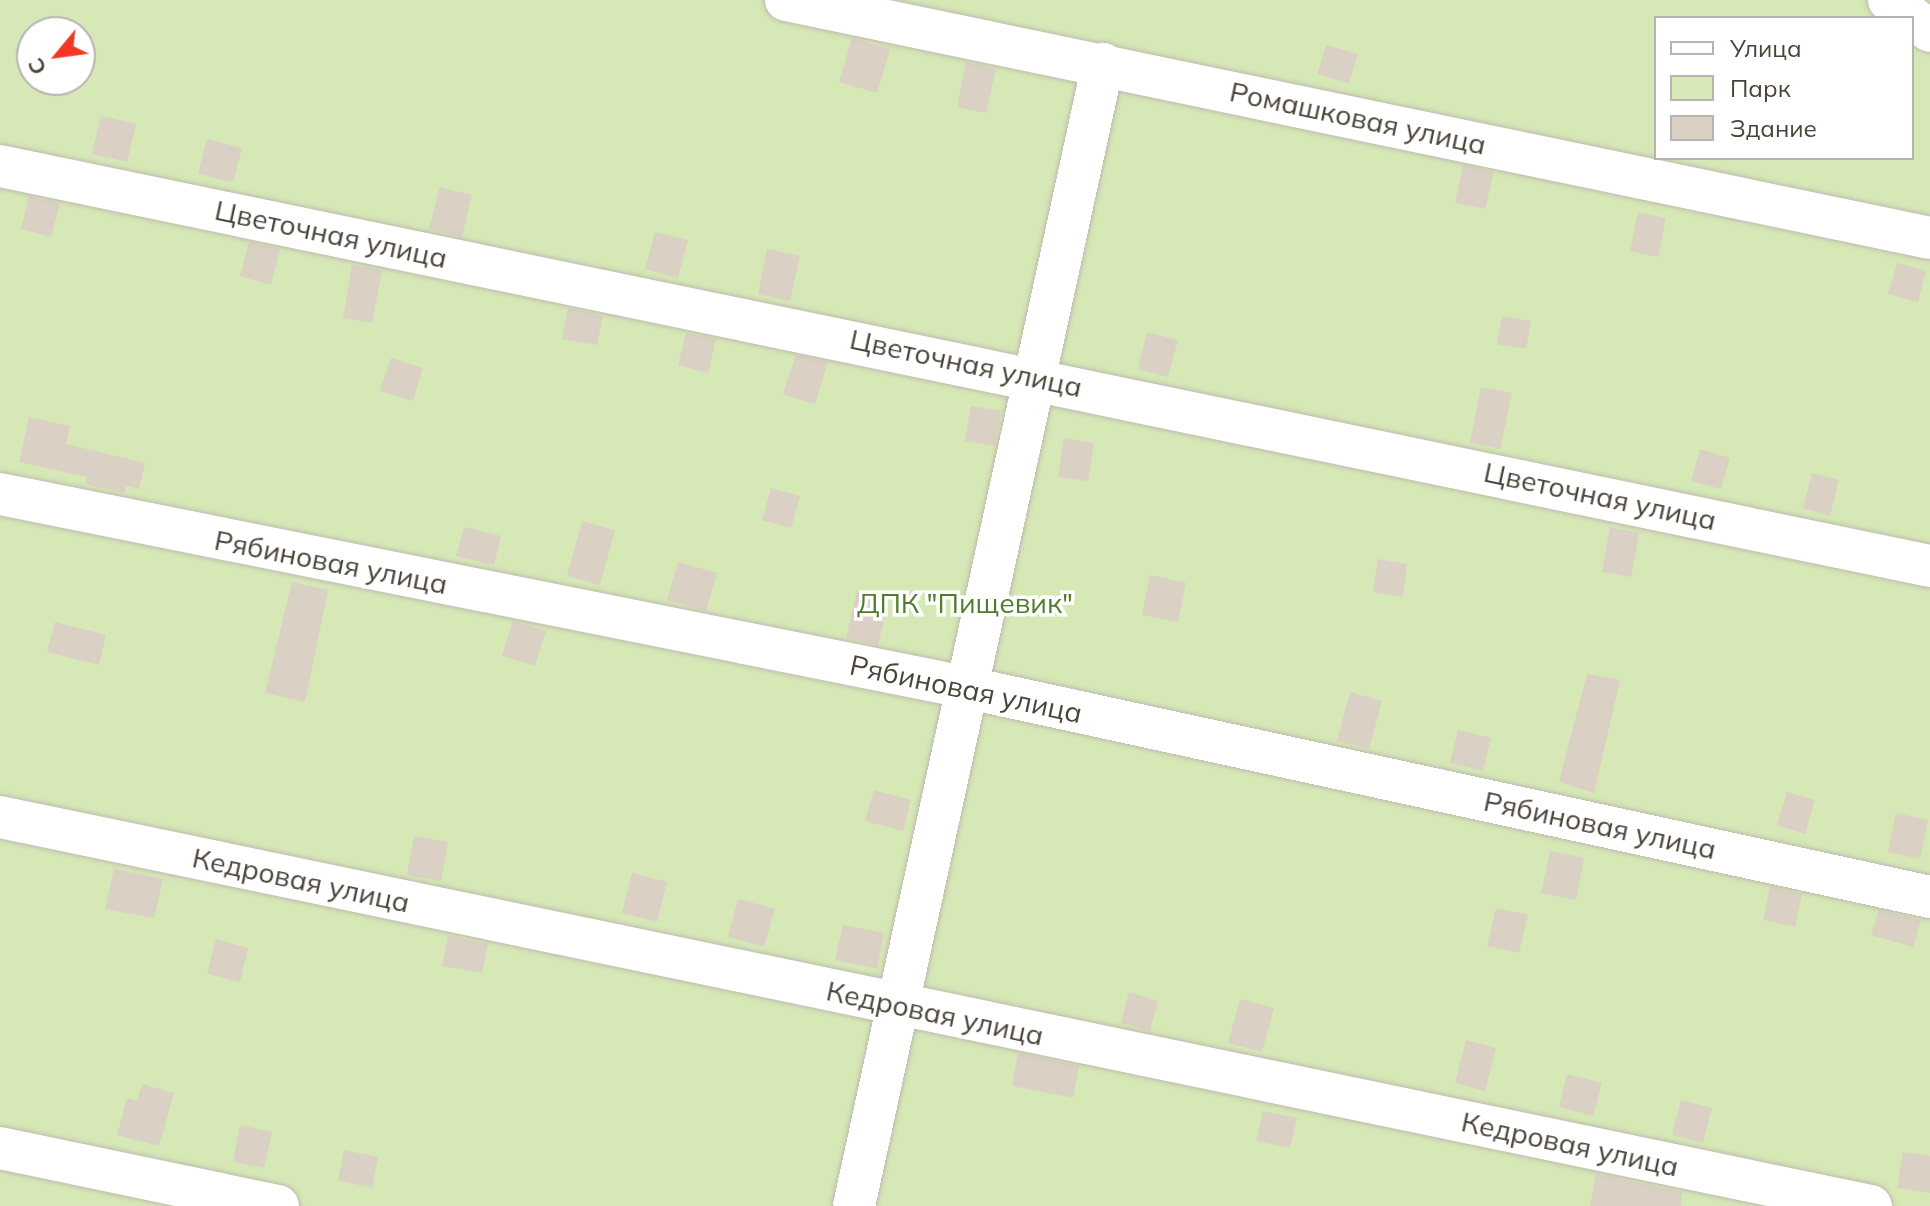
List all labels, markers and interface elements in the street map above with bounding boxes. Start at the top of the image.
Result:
north arrow [16,16,96,96]
legend [1654,16,1914,160]
text: Улица [1730,33,1802,63]
text: С [21,53,53,80]
text: Парк [1730,73,1791,103]
street label: Ромашковая улица [1227,74,1489,162]
text: Здание [1730,113,1817,143]
street label: Цветочная улица [212,193,450,275]
street label: Цветочная улица [847,322,1085,404]
street label: Цветочная улица [1481,455,1719,537]
street label: Рябиновая улица [212,523,450,601]
park label: ДПК "Пищевик" [857,586,1073,620]
street label: Рябиновая улица [847,648,1085,730]
street label: Рябиновая улица [1481,784,1719,866]
street label: Кедровая улица [189,841,413,919]
street label: Кедровая улица [823,974,1047,1052]
street label: Кедровая улица [1458,1105,1682,1183]

